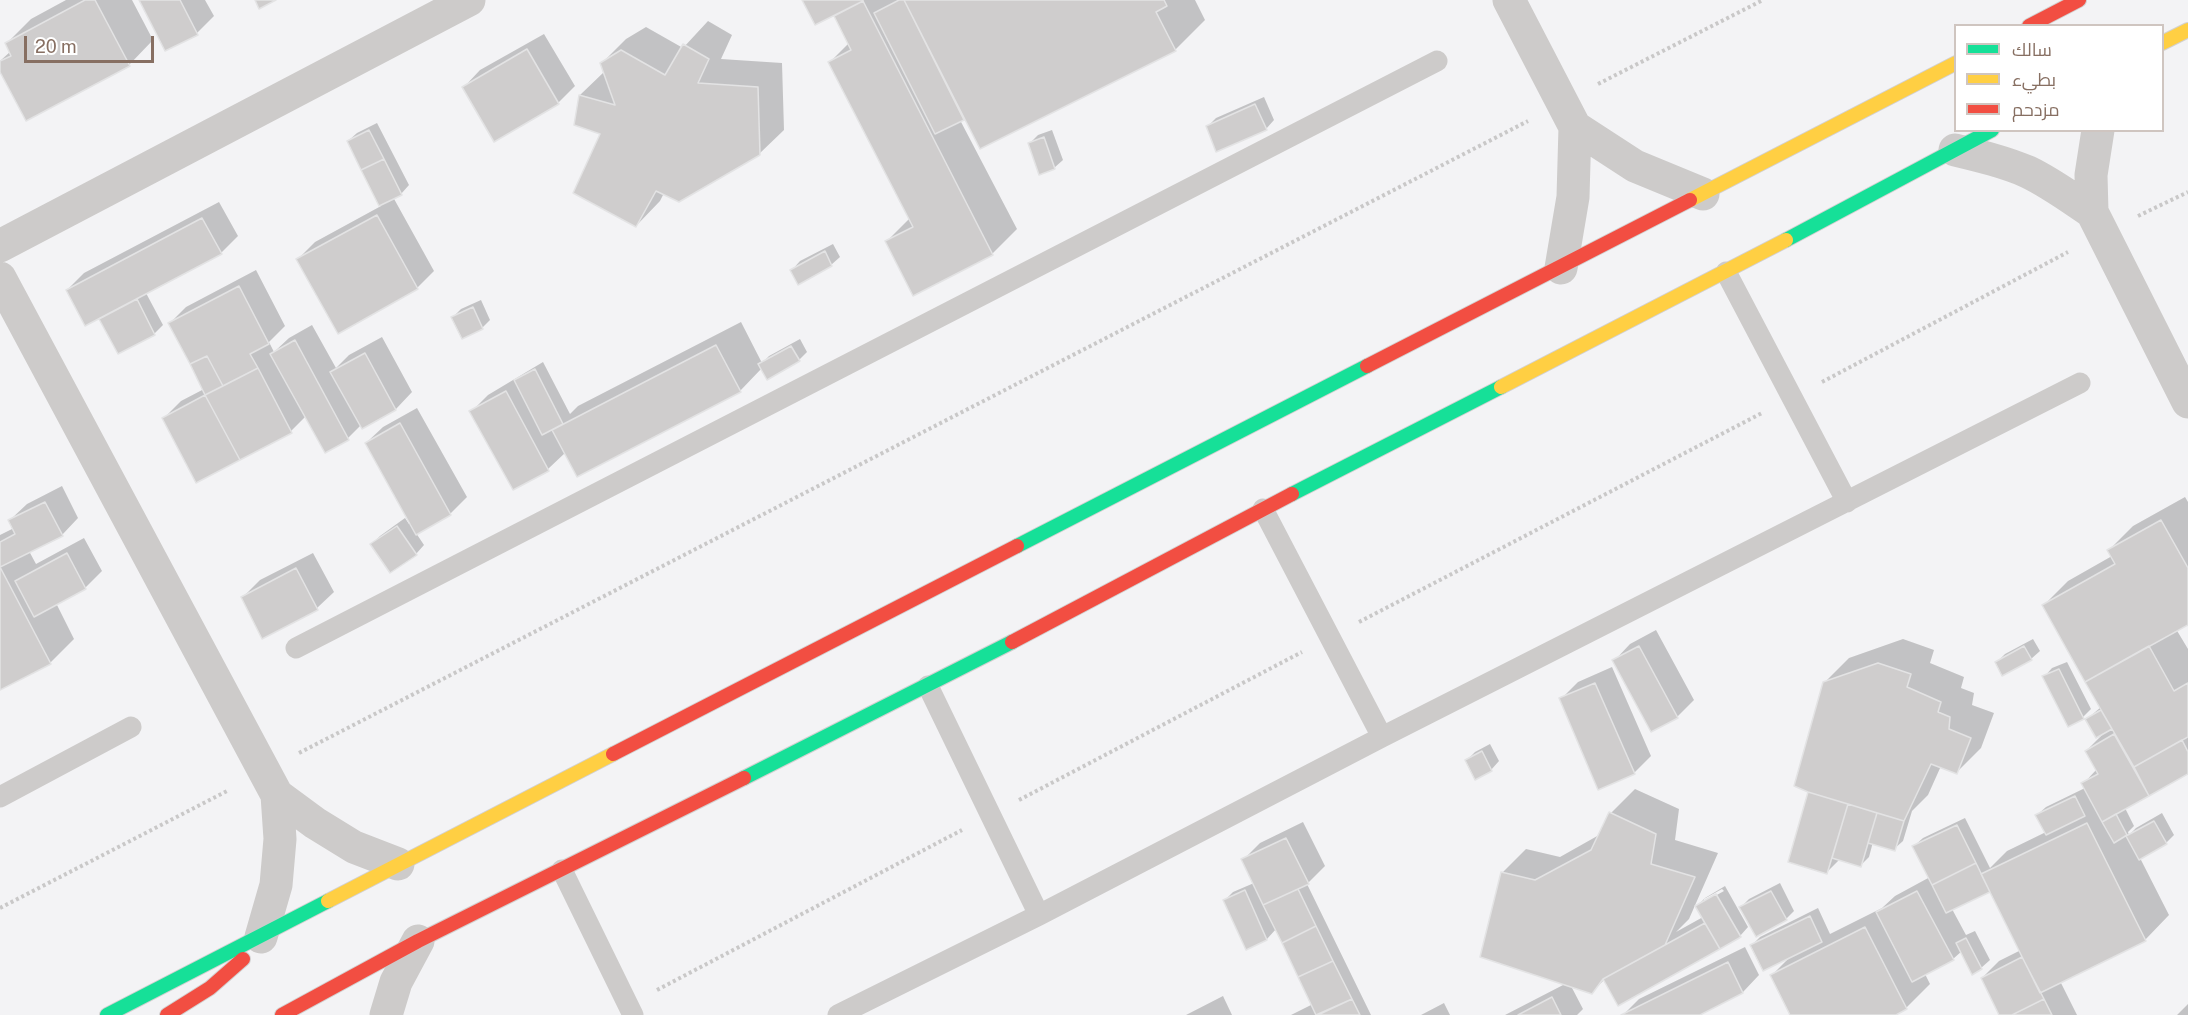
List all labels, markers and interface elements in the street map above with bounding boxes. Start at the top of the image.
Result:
scale bar [27,24,158,62]
legend [1954,24,2164,132]
text: 20 m [35,36,77,57]
text: سالك [2012,39,2052,60]
text: بطيء [2012,69,2056,90]
text: مزدحم [2012,99,2060,120]

